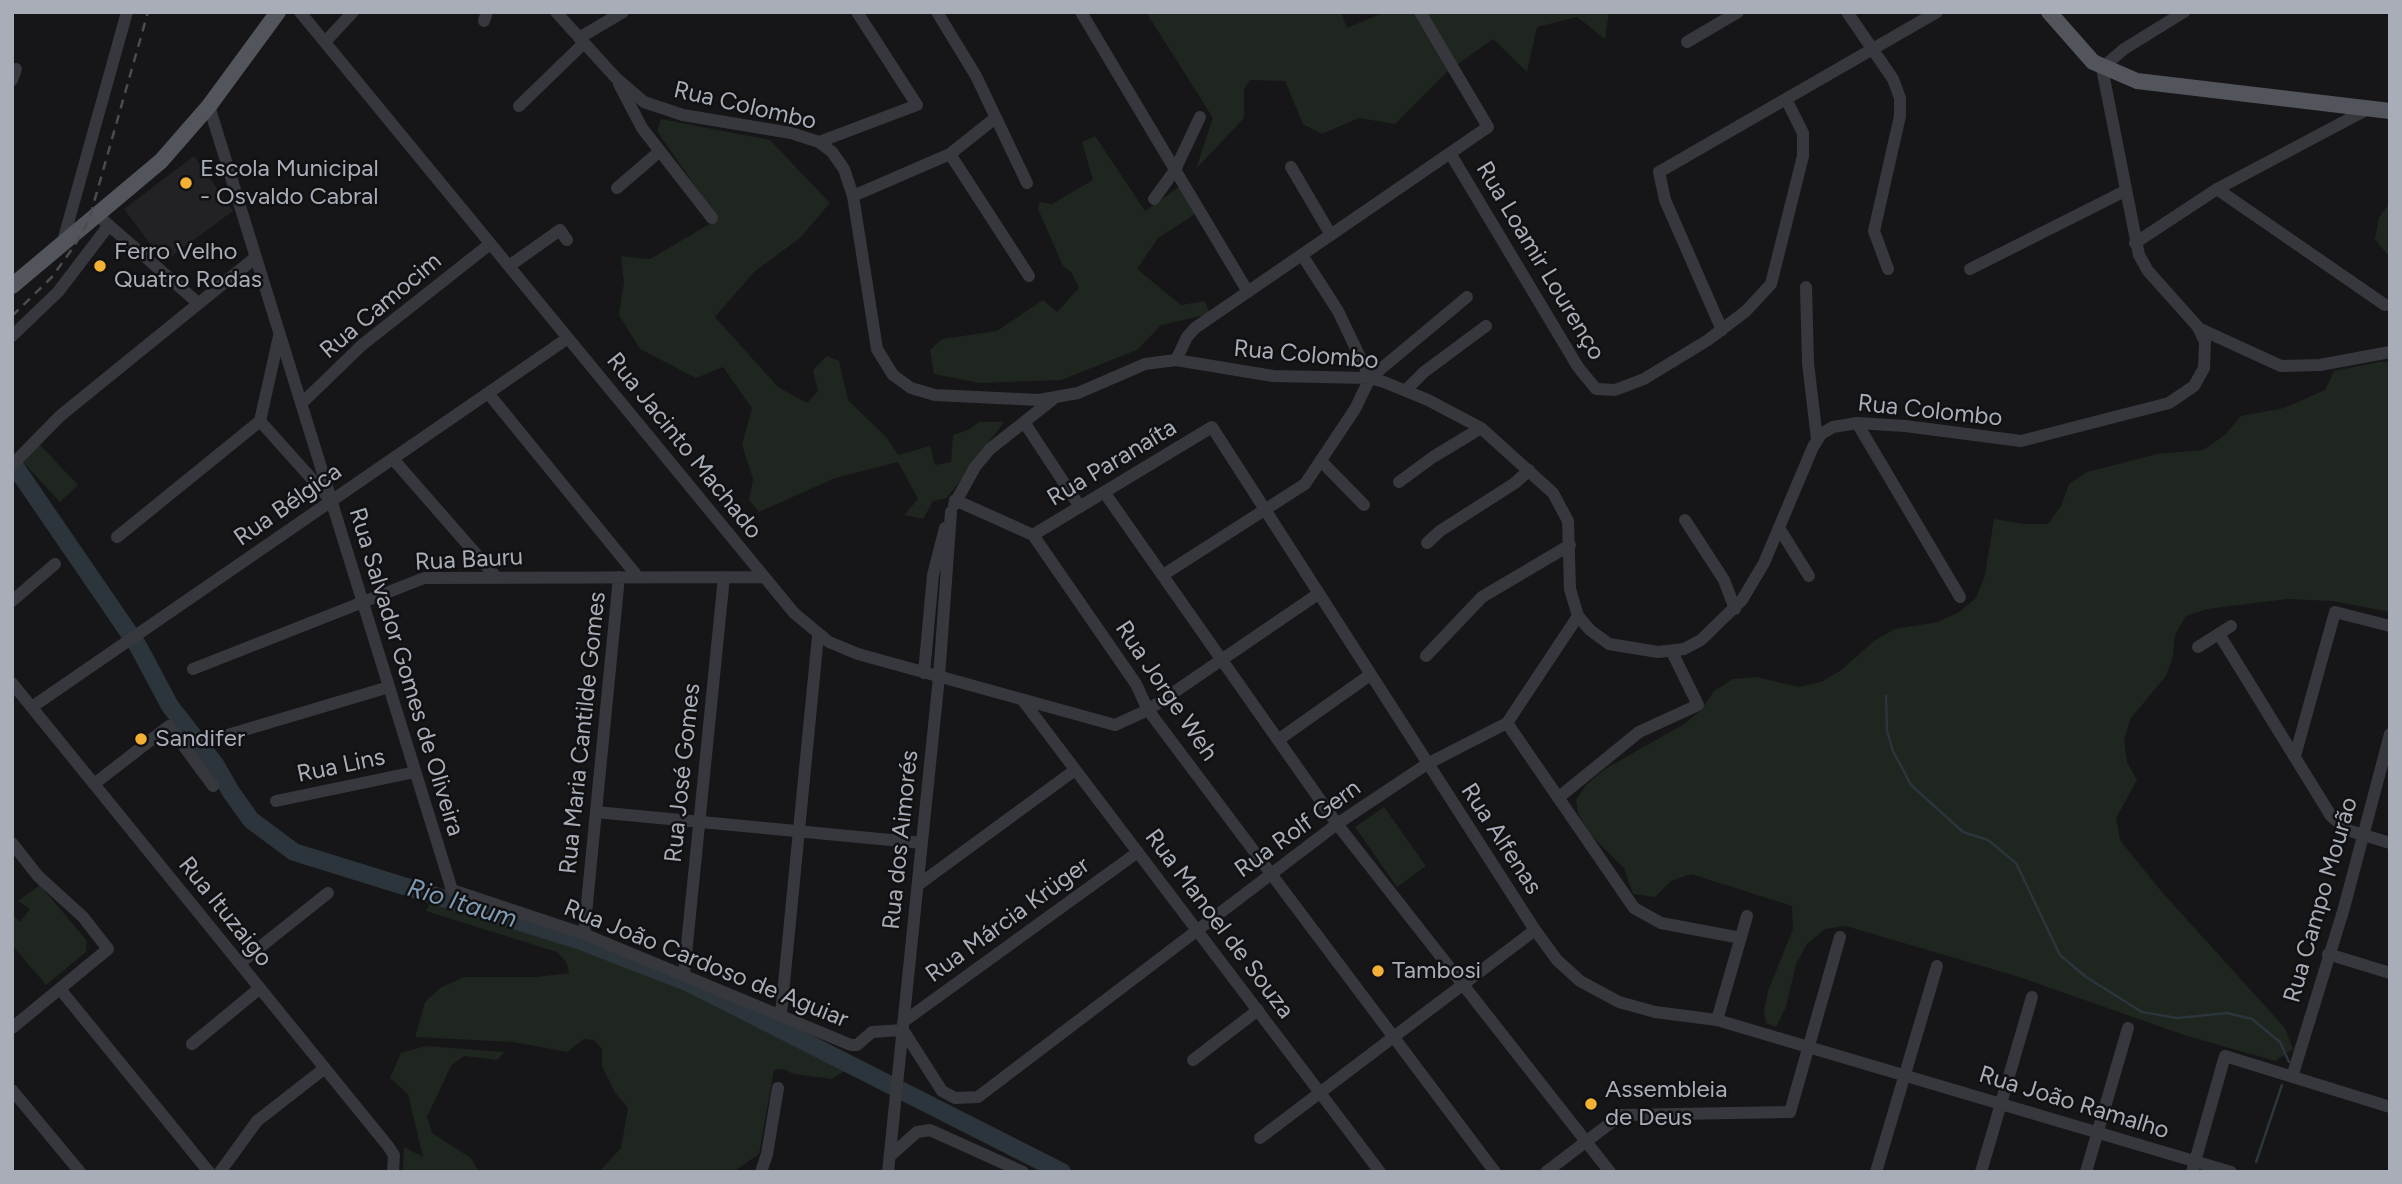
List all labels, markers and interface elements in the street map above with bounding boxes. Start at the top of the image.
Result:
street label: Rua Colombo [671,76,819,136]
place label: Escola Municipal - Osvaldo Cabral [200,155,379,211]
street label: Rua Loamir Lourenço [1469,156,1611,366]
marker: Escola Municipal - Osvaldo Cabral [178,175,194,191]
place label: Ferro Velho Quatro Rodas [114,238,262,294]
street label: Rua Camocim [315,247,447,365]
marker: Ferro Velho Quatro Rodas [92,258,108,274]
street label: Rua Colombo [1232,334,1380,376]
street label: Rua Jacinto Machado [600,347,768,545]
street label: Rua Colombo [1856,389,2004,433]
street label: Rua Paranaíta [1042,413,1182,513]
street label: Rua Bélgica [229,457,347,553]
street label: Rua Salvador Gomes de Oliveira [342,504,470,840]
street label: Rua Bauru [414,543,524,577]
street label: Rua Maria Cantilde Gomes [554,590,612,876]
street label: Rua Jorge Weh [1109,616,1223,766]
street label: Rua José Gomes [659,682,707,864]
place label: Sandifer [155,725,245,753]
marker: Sandifer [133,731,149,747]
street label: Rua Lins [294,743,388,789]
street label: Rua dos Aimorés [877,749,925,931]
street label: Rua Rolf Gern [1229,774,1367,884]
street label: Rua Alfenas [1454,778,1548,900]
street label: Rua Campo Mourão [2278,794,2364,1006]
street label: Rua Manoel de Souza [1138,824,1300,1024]
street label: Rua Ituzaigo [172,851,278,973]
street label: Rua Márcia Krüger [921,851,1095,989]
water label: Rio Itaum [404,873,520,935]
street label: Rua João Cardoso de Aguiar [560,894,852,1034]
place label: Tambosi [1392,957,1481,985]
marker: Tambosi [1370,963,1386,979]
street label: Rua João Ramalho [1975,1060,2173,1146]
place label: Assembleia de Deus [1605,1076,1727,1132]
marker: Assembleia de Deus [1583,1096,1599,1112]

